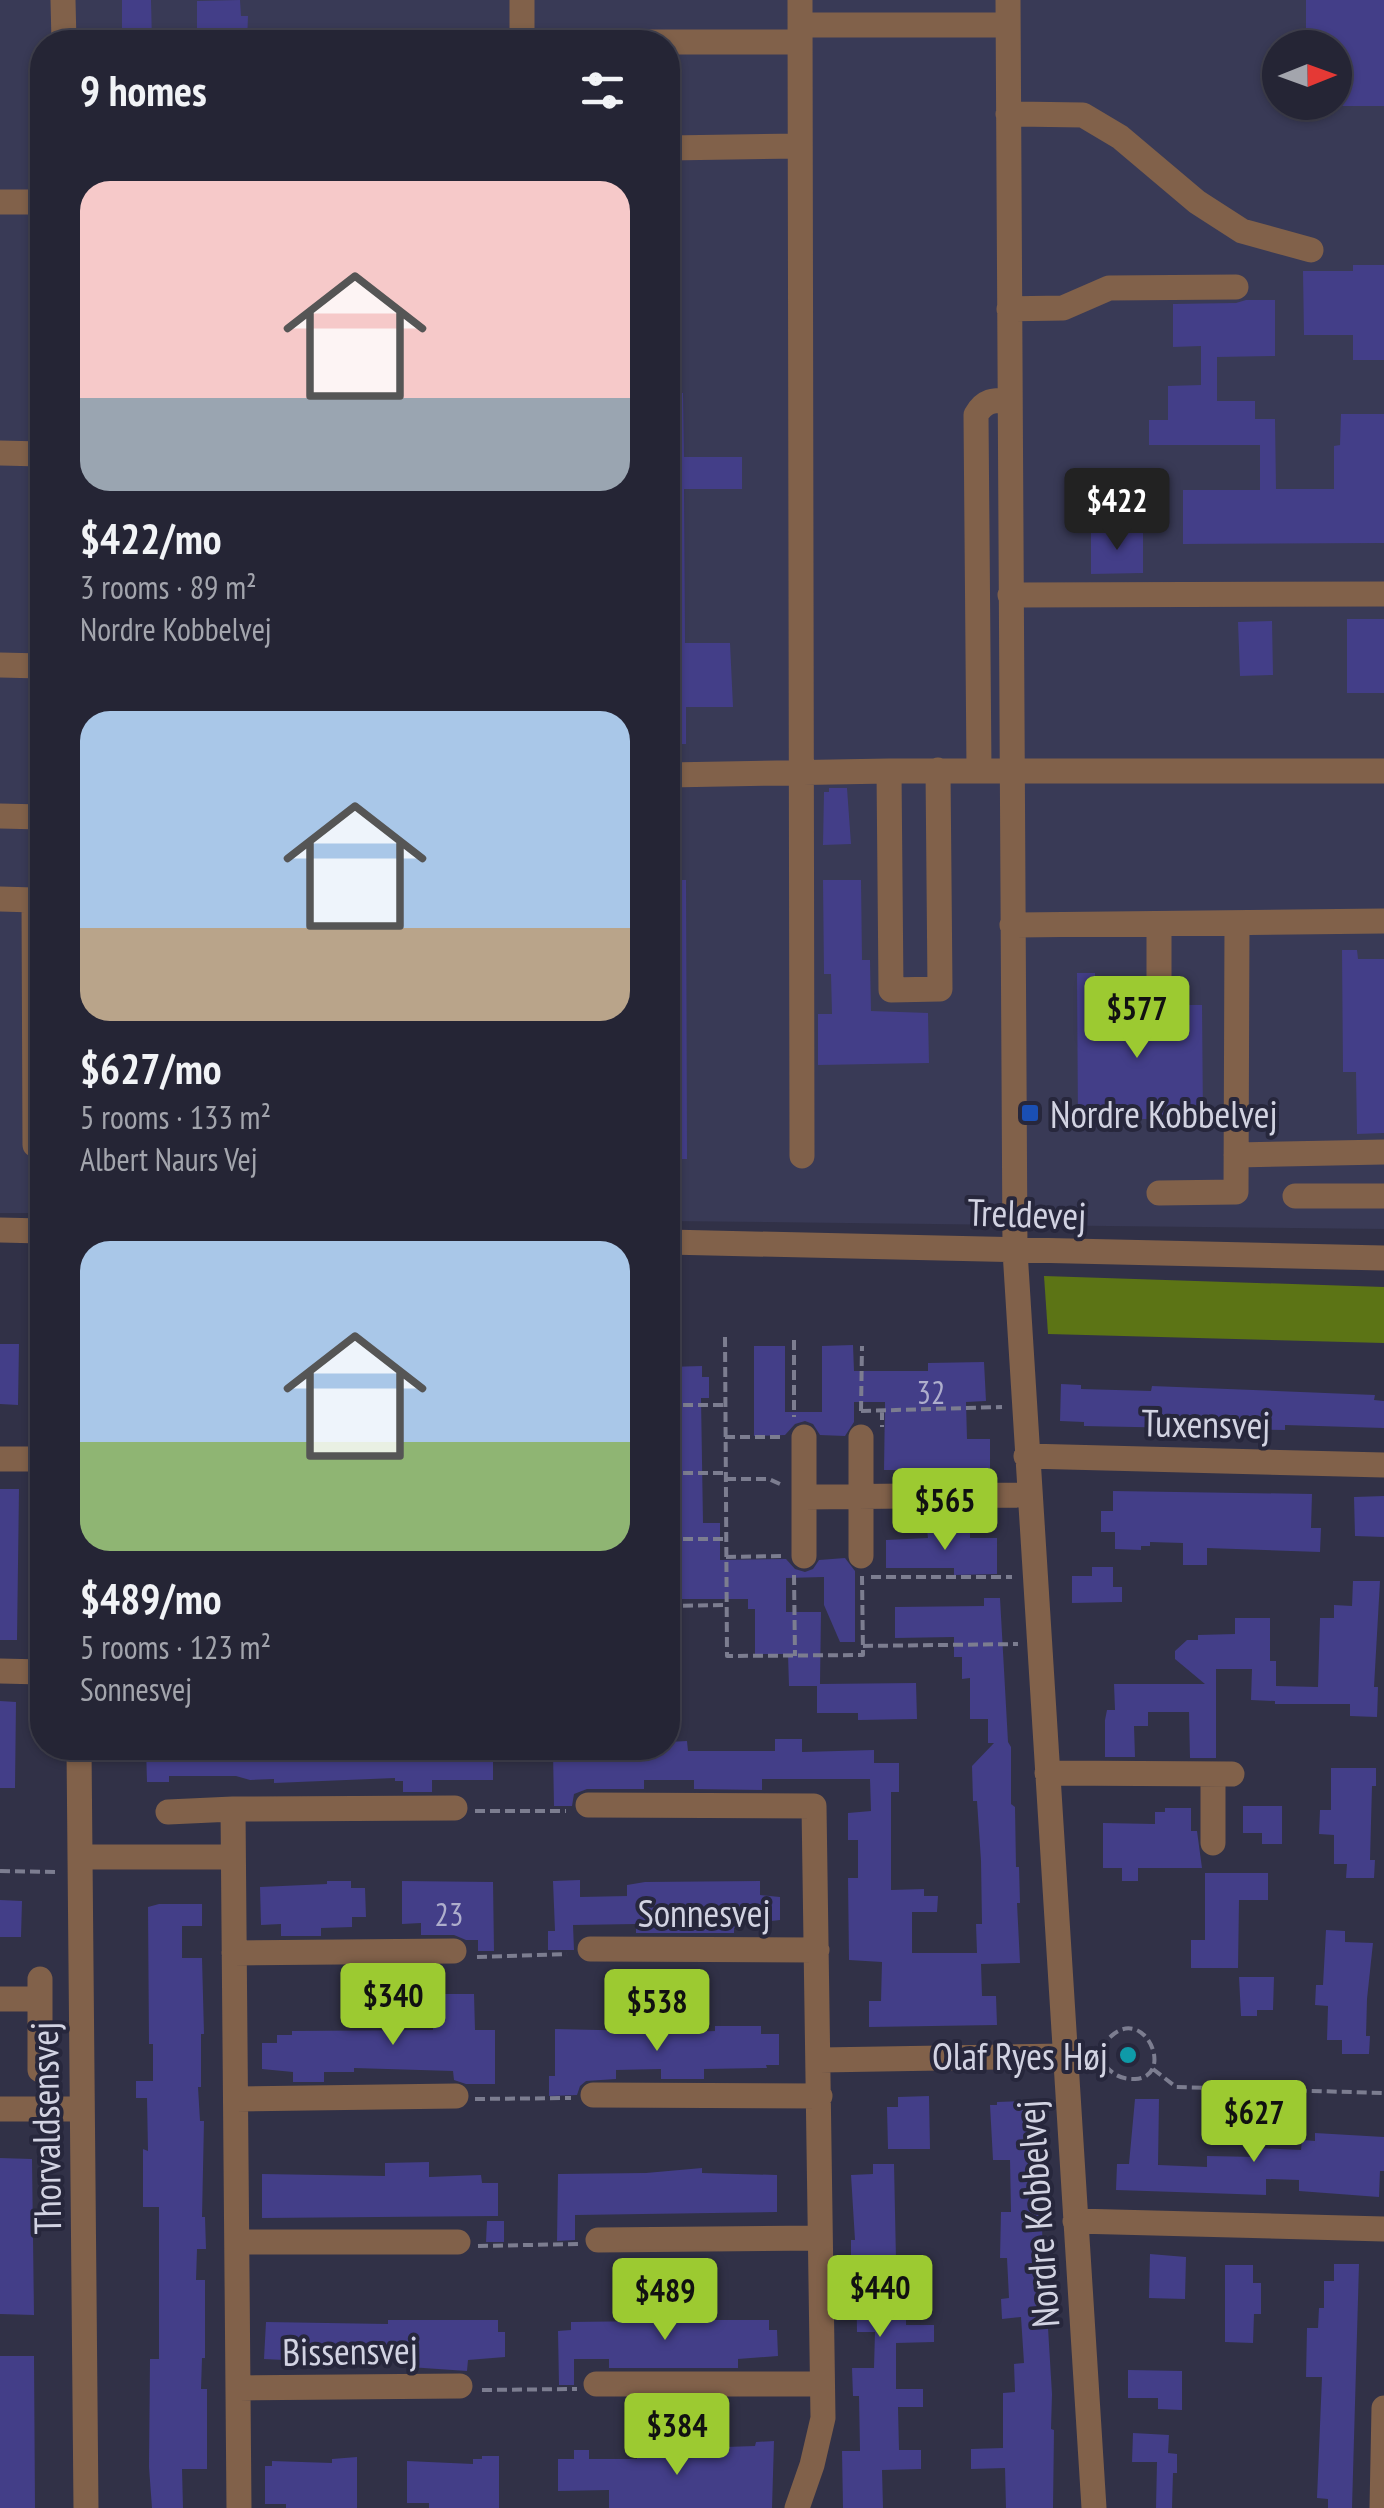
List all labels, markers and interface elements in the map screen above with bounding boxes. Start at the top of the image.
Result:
north arrow [1262,30,1352,120]
map controls [1262,30,1352,120]
text: 9 homes [80,63,207,118]
icon: filters [575,63,630,118]
icon: home [265,246,445,426]
pin: $422 [1058,468,1176,553]
text: $422 [1086,479,1148,521]
text: $422/mo [80,511,222,566]
text: 3 rooms · 89 m² [80,566,257,608]
text: Nordre Kobbelvej [80,608,272,650]
icon: home [265,776,445,956]
pin: $577 [1078,976,1196,1061]
text: $577 [1106,987,1168,1029]
text: $627/mo [80,1041,222,1096]
place label: Nordre Kobbelvej [1050,1089,1278,1138]
text: 5 rooms · 133 m² [80,1096,271,1138]
marker: Nordre Kobbelvej [1019,1102,1041,1124]
text: Albert Naurs Vej [80,1138,258,1180]
street label: Treldevej [967,1186,1087,1240]
icon: home [265,1306,445,1486]
house number: 32 [917,1371,945,1413]
street label: Tuxensvej [1141,1397,1271,1449]
pin: $565 [886,1468,1004,1553]
text: $565 [914,1479,976,1521]
text: $489/mo [80,1571,222,1626]
text: 5 rooms · 123 m² [80,1626,271,1668]
text: Sonnesvej [80,1668,192,1710]
street label: Sonnesvej [637,1888,771,1937]
house number: 23 [435,1893,463,1935]
pin: $340 [334,1963,452,2048]
pin: $538 [598,1969,716,2054]
text: $340 [362,1974,424,2016]
text: $538 [626,1980,688,2022]
street label: Thorvaldsensvej [19,2021,71,2235]
place label: Olaf Ryes Høj [932,2031,1108,2080]
marker: Olaf Ryes Høj [1117,2044,1139,2066]
pin: $627 [1195,2080,1313,2165]
text: $627 [1223,2091,1285,2133]
street label: Nordre Kobbelvej [1005,2099,1069,2329]
pin: $440 [821,2255,939,2340]
pin: $489 [606,2258,724,2343]
text: $440 [849,2266,911,2308]
text: $489 [634,2269,696,2311]
street label: Bissensvej [282,2324,418,2376]
pin: $384 [618,2393,736,2478]
text: $384 [646,2404,708,2446]

